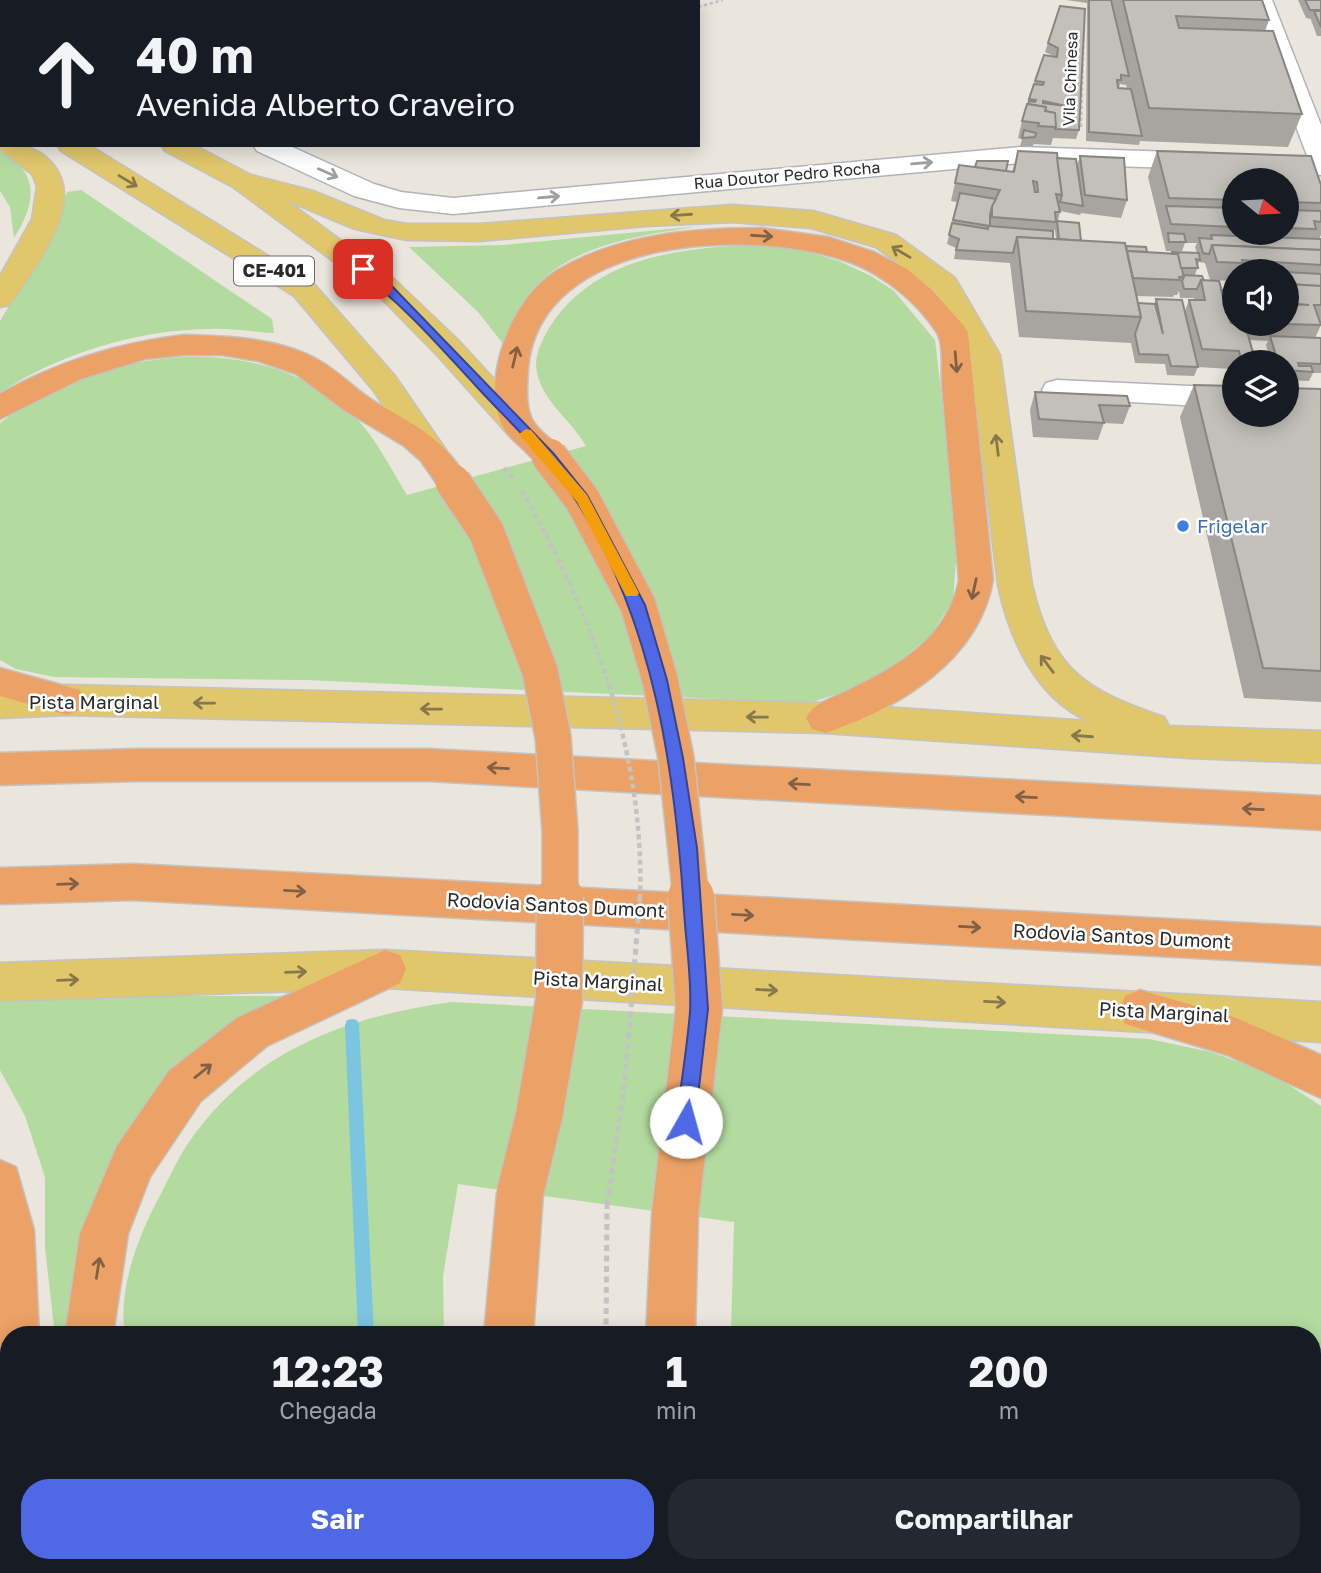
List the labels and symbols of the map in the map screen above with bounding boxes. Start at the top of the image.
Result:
street label: Vila Chinesa [1058,31,1082,127]
one-way arrow [911,156,933,169]
street label: Rua Doutor Pedro Rocha [693,157,881,193]
one-way arrow [317,167,338,180]
north arrow [1222,168,1298,245]
one-way arrow [118,174,138,188]
one-way arrow [538,190,560,203]
one-way arrow [670,209,693,222]
one-way arrow [750,230,773,243]
pin [333,239,393,299]
one-way arrow [892,245,912,259]
road number: CE-401 [234,256,314,286]
one-way arrow [509,346,523,369]
one-way arrow [949,351,962,373]
one-way arrow [990,434,1003,457]
place label: Frigelar [1197,514,1268,537]
marker: Frigelar [1175,518,1191,534]
one-way arrow [966,577,979,599]
one-way arrow [1040,654,1055,673]
street label: Pista Marginal [29,690,159,713]
one-way arrow [193,696,216,710]
one-way arrow [420,702,443,715]
one-way arrow [745,710,768,723]
one-way arrow [1071,729,1093,742]
one-way arrow [487,762,510,775]
one-way arrow [787,778,810,791]
one-way arrow [1014,790,1037,803]
one-way arrow [1242,802,1265,815]
one-way arrow [56,877,79,891]
one-way arrow [284,885,306,898]
street label: Rodovia Santos Dumont [446,887,666,922]
one-way arrow [731,909,754,922]
street label: Rodovia Santos Dumont [1012,918,1232,953]
one-way arrow [958,921,981,934]
one-way arrow [284,966,307,979]
street label: Pista Marginal [532,966,664,995]
one-way arrow [56,974,79,987]
one-way arrow [756,984,778,997]
one-way arrow [983,996,1005,1009]
street label: Pista Marginal [1098,997,1230,1026]
one-way arrow [194,1064,212,1079]
position arrow [649,1085,723,1159]
one-way arrow [92,1257,105,1280]

